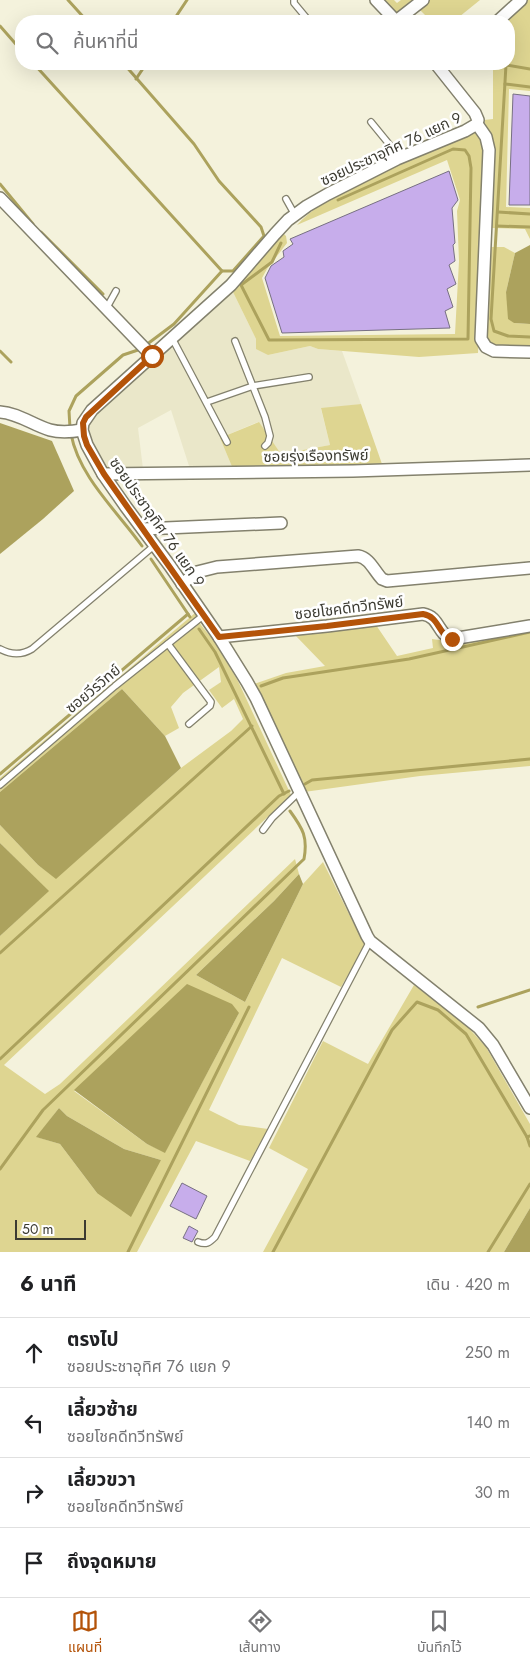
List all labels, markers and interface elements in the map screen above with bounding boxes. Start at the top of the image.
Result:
search box [15,15,515,70]
text: ค้นหาที่นี่ [73,28,138,55]
icon: search [33,29,61,57]
street label: ซอยประชาอุทิศ 76 แยก 9 [317,107,465,191]
route start [141,345,164,368]
street label: ซอยรุ่งเรืองทรัพย์ [263,444,369,468]
street label: ซอยประชาอุทิศ 76 แยก 9 [104,453,210,591]
street label: ซอยโชคดีทวีทรัพย์ [293,590,405,626]
route end [441,628,464,651]
street label: ซอยวีรวิทย์ [61,659,125,719]
scale bar [15,1217,86,1240]
text: 50 m [22,1219,53,1239]
text: 6 นาที [20,1269,77,1299]
text: เดิน · 420 m [426,1273,510,1296]
text: ตรงไป [67,1326,119,1353]
icon: ahead [20,1339,48,1367]
text: 250 m [465,1341,510,1364]
text: ซอยประชาอุทิศ 76 แยก 9 [67,1355,231,1378]
text: เลี้ยวซ้าย [67,1396,138,1423]
icon: left [20,1409,48,1437]
text: 140 m [467,1411,510,1434]
text: ซอยโชคดีทวีทรัพย์ [67,1425,184,1448]
text: เลี้ยวขวา [67,1466,136,1493]
icon: right [20,1479,48,1507]
text: 30 m [474,1481,510,1504]
text: ซอยโชคดีทวีทรัพย์ [67,1495,184,1518]
text: ถึงจุดหมาย [67,1548,157,1575]
icon: arrive [20,1549,48,1577]
tab: แผนที่ [68,1607,102,1658]
tab: เส้นทาง [238,1607,281,1658]
tab: บันทึกไว้ [417,1607,462,1658]

